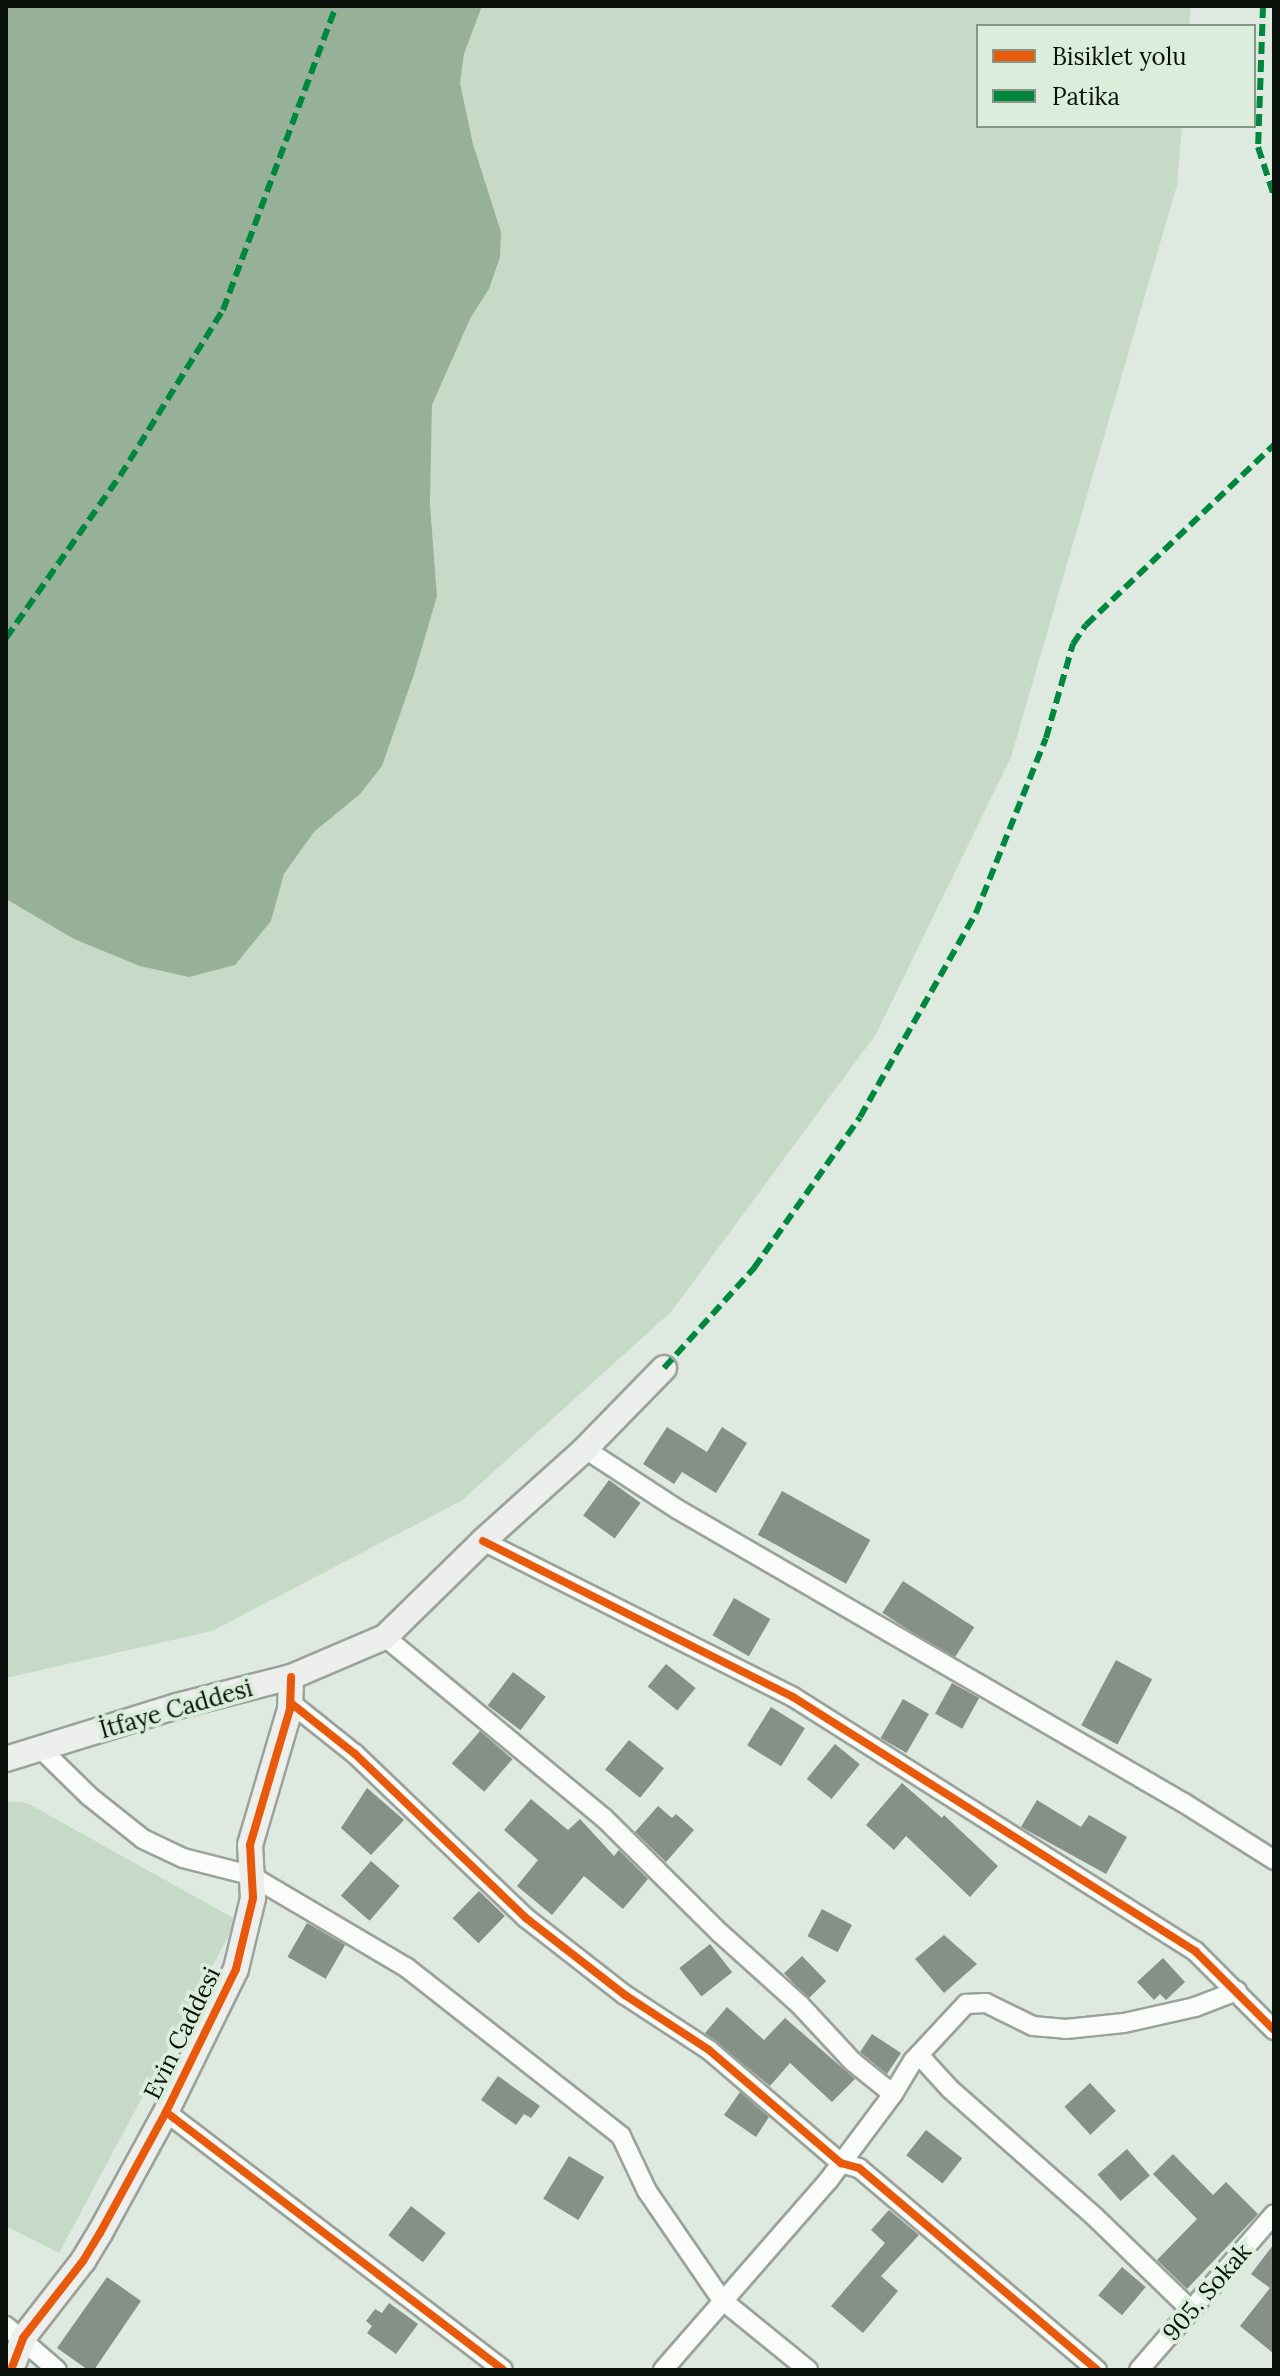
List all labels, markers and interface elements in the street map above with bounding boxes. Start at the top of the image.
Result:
legend [976,24,1256,128]
text: Bisiklet yolu [1052,41,1187,72]
text: Patika [1052,81,1120,112]
street label: İtfaye Caddesi [96,1673,256,1745]
street label: Evin Caddesi [138,1962,226,2104]
street label: 905. Sokak [1157,2237,1257,2347]

